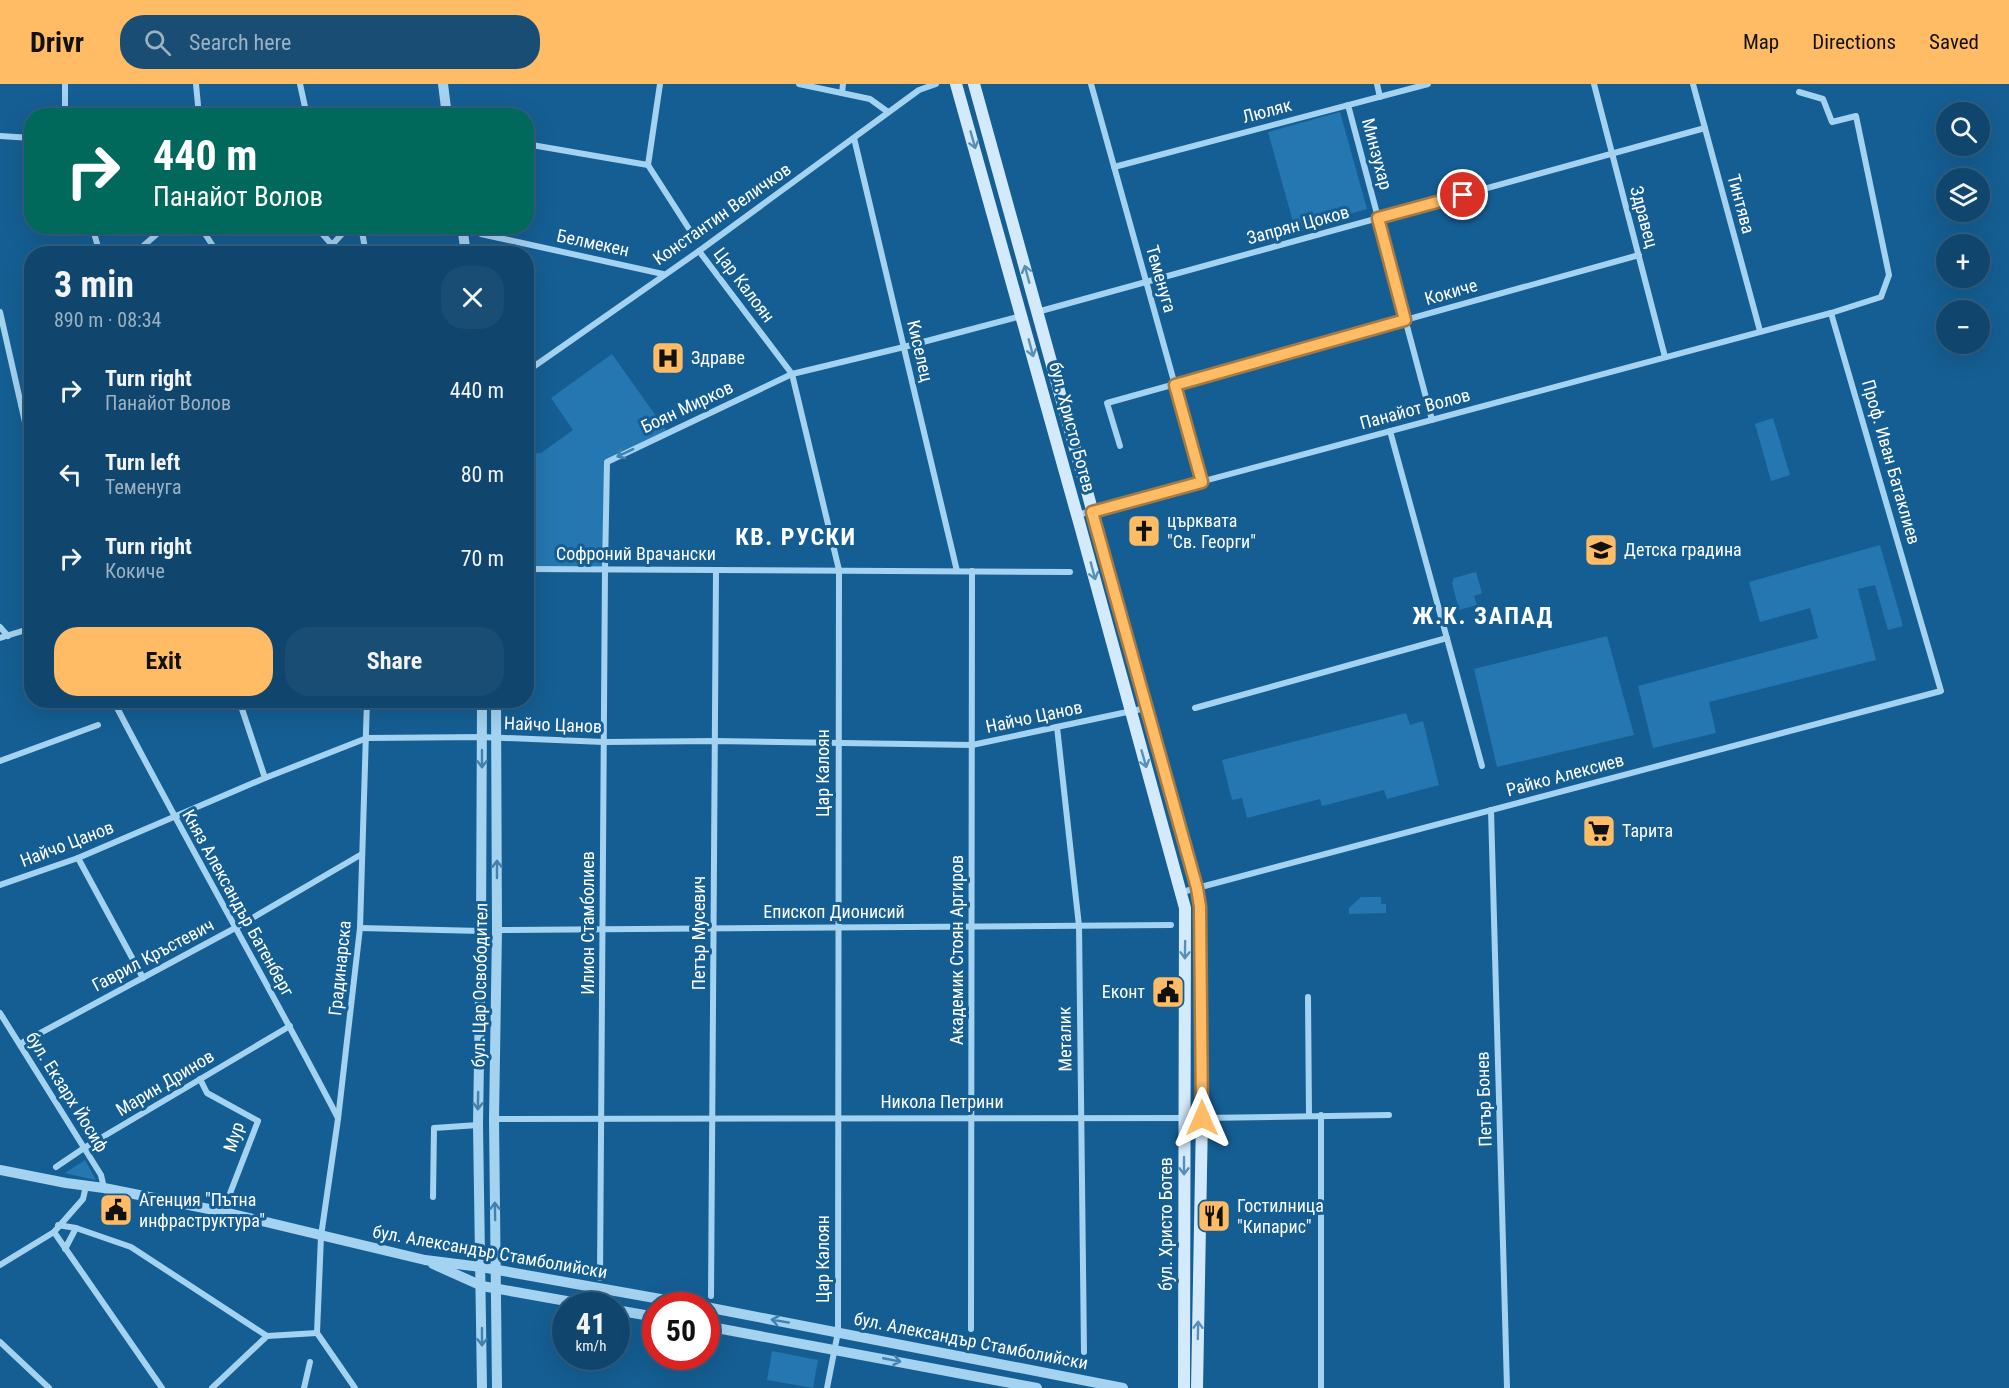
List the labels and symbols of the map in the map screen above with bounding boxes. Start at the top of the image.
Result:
street label: Люляк [1240,94,1294,127]
street label: Минзухар [1358,116,1397,192]
one-way arrow [968,130,979,149]
street label: Константин Величков [649,158,795,269]
pin [1437,169,1488,220]
street label: Тинтява [1723,172,1759,236]
street label: Здравец [1626,184,1663,250]
street label: Запрян Цоков [1244,201,1351,248]
street label: Белмекен [555,225,631,260]
street label: Цар Калоян [710,243,779,326]
street label: Теменуга [1142,243,1181,315]
one-way arrow [1020,264,1032,283]
street label: Кокиче [1422,274,1480,309]
street label: Киселец [903,318,938,384]
one-way arrow [1026,338,1037,357]
hospital icon: Здраве [650,340,686,376]
place label: Здраве [691,347,745,368]
street label: бул. Христо Ботев [1045,360,1100,494]
street label: Боян Мирков [637,376,736,437]
street label: Проф. Иван Батаклиев [1858,377,1925,547]
street label: Панайот Волов [1357,384,1472,433]
one-way arrow [617,448,635,460]
place label: църквата "Св. Георги" [1167,510,1256,552]
church icon: църквата "Св. Георги" [1126,513,1162,549]
district label: КВ. РУСКИ [735,523,857,551]
school or university icon: Детска градина [1583,532,1619,568]
place label: Детска градина [1624,539,1742,560]
street label: Софроний Врачански [556,543,716,564]
one-way arrow [1088,561,1099,580]
district label: Ж.К. ЗАПАД [1412,602,1554,630]
street label: Найчо Цанов [984,696,1084,737]
street label: Найчо Цанов [504,712,602,737]
street label: Цар Калоян [812,729,833,817]
one-way arrow [476,748,488,768]
one-way arrow [1139,749,1150,768]
street label: Райко Алексиев [1504,749,1626,800]
street label: Княз Александър Батенберг [178,806,299,1000]
supermarket icon: Тарита [1581,813,1617,849]
street label: Найчо Цанов [17,816,116,871]
place label: Тарита [1622,820,1673,841]
street label: Илион Стамболиев [577,851,598,995]
street label: Академик Стоян Аргиров [946,855,967,1045]
one-way arrow [491,859,503,879]
street label: Петър Мусевич [688,876,709,990]
street label: Епископ Дионисий [763,901,905,922]
street label: бул. Цар Освободител [468,902,491,1068]
street label: Гаврил Кръстевич [88,914,217,996]
street label: Градинарска [324,919,355,1017]
one-way arrow [1179,940,1191,960]
public building icon: Еконт [1150,974,1186,1010]
place label: Еконт [1102,981,1145,1002]
street label: Металик [1053,1006,1076,1072]
street label: бул. Екзарх Йосиф [22,1028,113,1156]
street label: Марин Дринов [112,1045,218,1120]
street label: Петър Бонев [1471,1051,1496,1147]
position arrow [1170,1086,1234,1150]
one-way arrow [472,1090,484,1110]
street label: Никола Петрини [880,1091,1004,1112]
street label: Мур [219,1119,248,1154]
one-way arrow [1178,1156,1190,1176]
street label: бул. Христо Ботев [1155,1157,1176,1291]
place label: Агенция "Пътна инфраструктура" [139,1189,265,1231]
public building icon: Агенция "Пътна инфраструктура" [98,1192,134,1228]
place label: Гостилница "Кипарис" [1237,1195,1324,1237]
restaurant icon: Гостилница "Кипарис" [1196,1198,1232,1234]
one-way arrow [489,1201,501,1221]
street label: Цар Калоян [812,1215,833,1303]
street label: бул. Александър Стамболийски [371,1221,609,1283]
speed limit sign: 50 [642,1292,720,1370]
street label: бул. Александър Стамболийски [852,1307,1090,1374]
one-way arrow [771,1315,791,1326]
one-way arrow [1192,1320,1204,1340]
one-way arrow [476,1327,488,1347]
one-way arrow [882,1355,902,1366]

